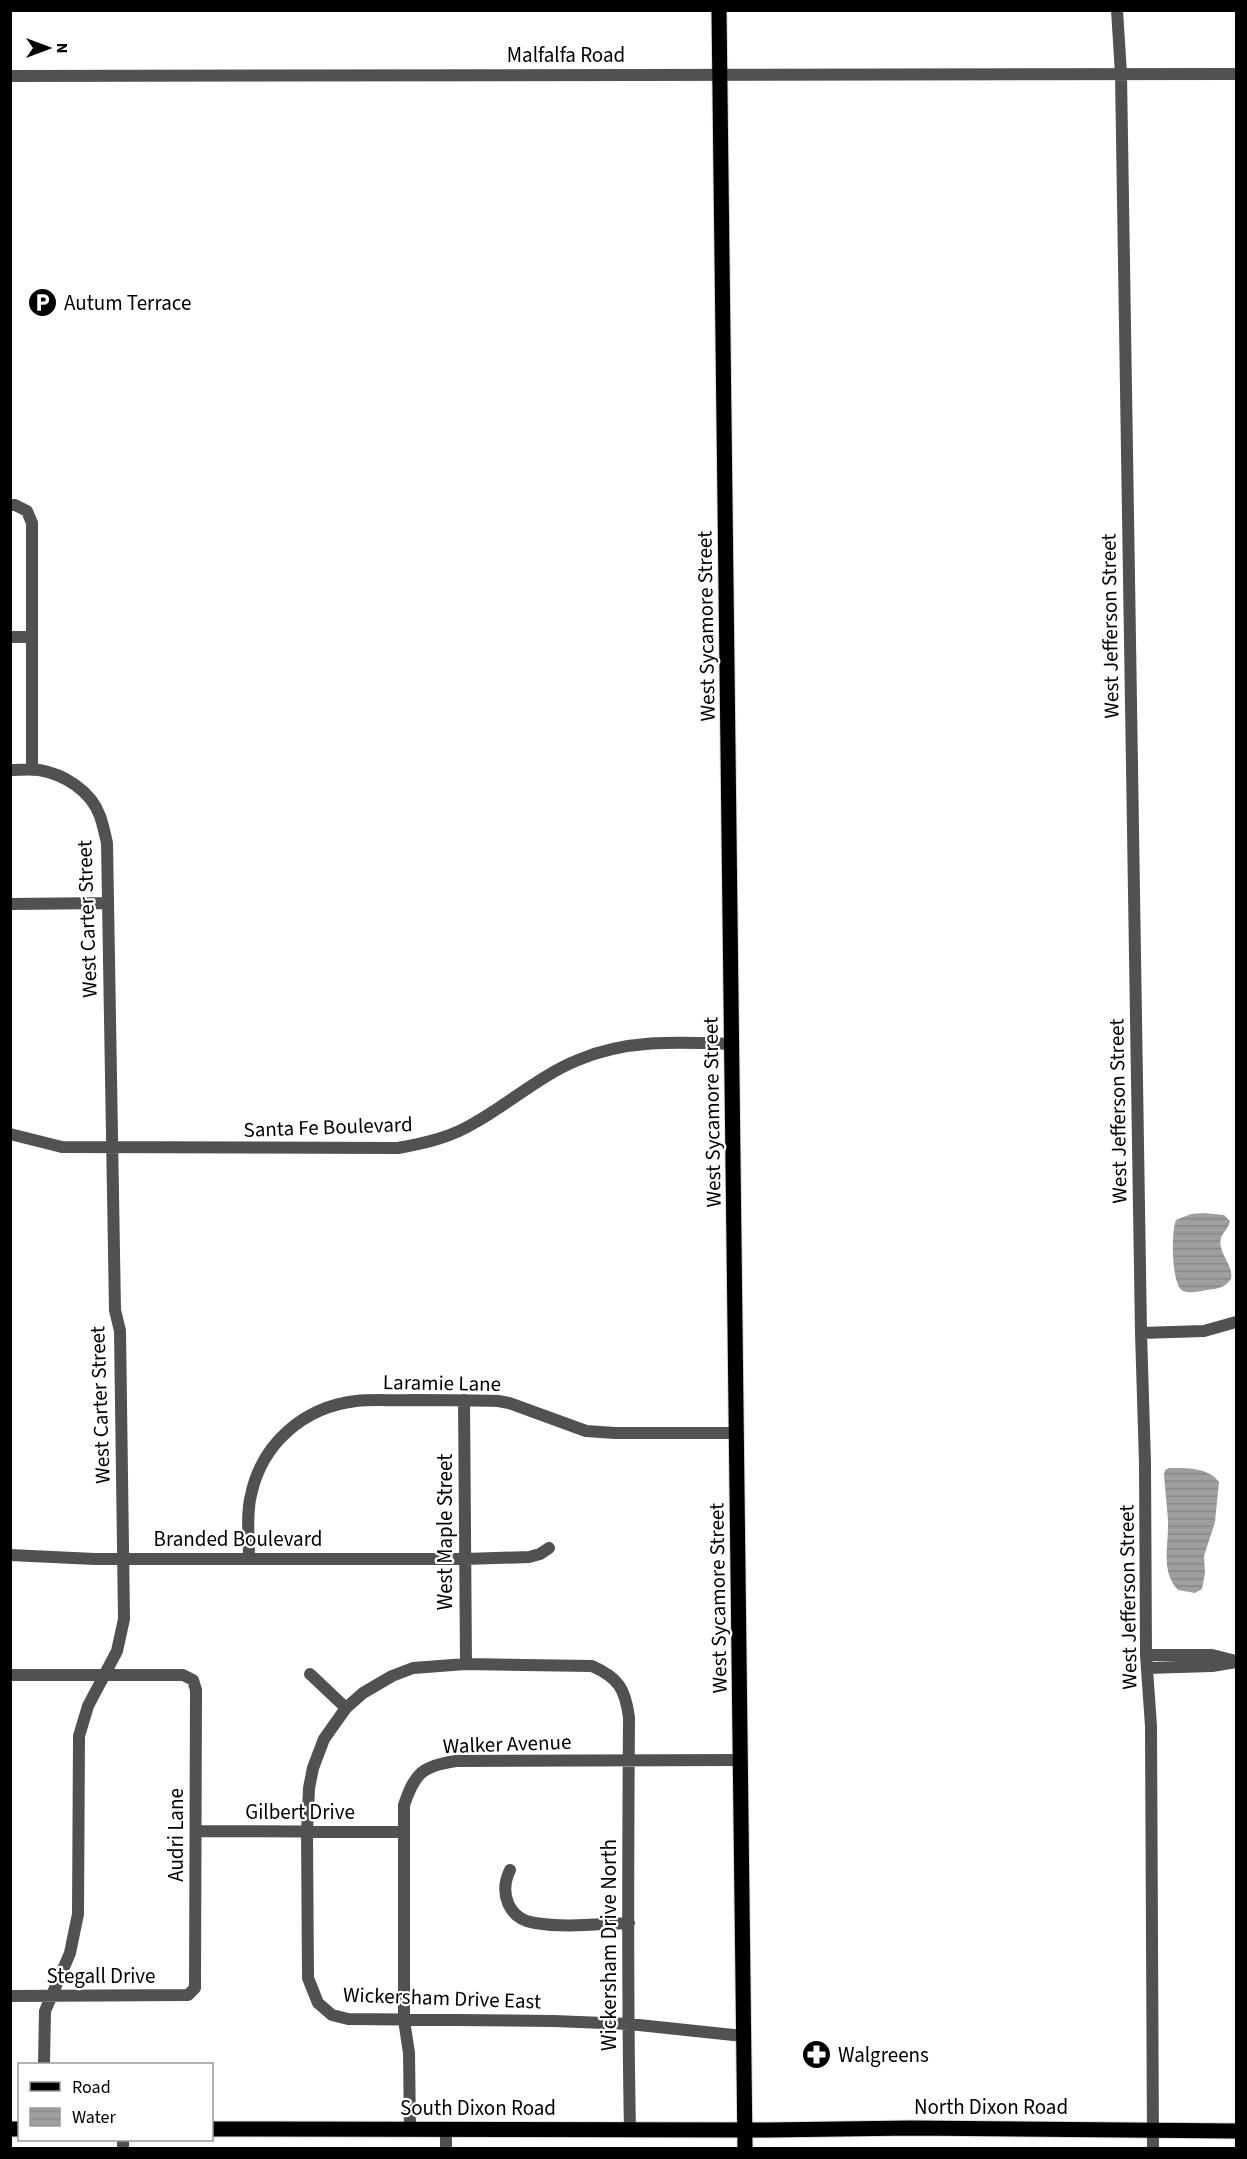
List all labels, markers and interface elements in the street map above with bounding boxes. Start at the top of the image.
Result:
north arrow [18,18,78,78]
street label: Malfalfa Road [507,40,625,70]
text: N [51,43,73,53]
parking icon: Autum Terrace [27,287,59,319]
place label: Autum Terrace [64,288,191,318]
street label: West Sycamore Street [689,530,723,722]
street label: West Jefferson Street [1093,533,1127,719]
street label: West Carter Street [69,840,105,998]
street label: West Sycamore Street [695,1016,729,1208]
street label: West Jefferson Street [1101,1018,1135,1204]
street label: Santa Fe Boulevard [243,1109,413,1145]
street label: West Carter Street [82,1326,118,1484]
street label: Laramie Lane [383,1367,501,1399]
street label: West Maple Street [430,1454,460,1610]
street label: West Sycamore Street [701,1502,735,1694]
street label: West Jefferson Street [1111,1504,1145,1690]
street label: Branded Boulevard [154,1524,322,1554]
street label: Walker Avenue [442,1727,572,1761]
street label: Audri Lane [161,1788,191,1882]
street label: Gilbert Drive [245,1797,355,1827]
street label: Wickersham Drive North [594,1839,624,2051]
street label: Stegall Drive [47,1961,155,1991]
street label: Wickersham Drive East [342,1980,542,2016]
pharmacy icon: Walgreens [801,2039,833,2071]
place label: Walgreens [838,2040,929,2070]
legend [18,2063,213,2141]
text: Road [72,2075,111,2100]
street label: North Dixon Road [914,2092,1068,2122]
street label: South Dixon Road [400,2093,556,2123]
text: Water [72,2105,116,2130]

